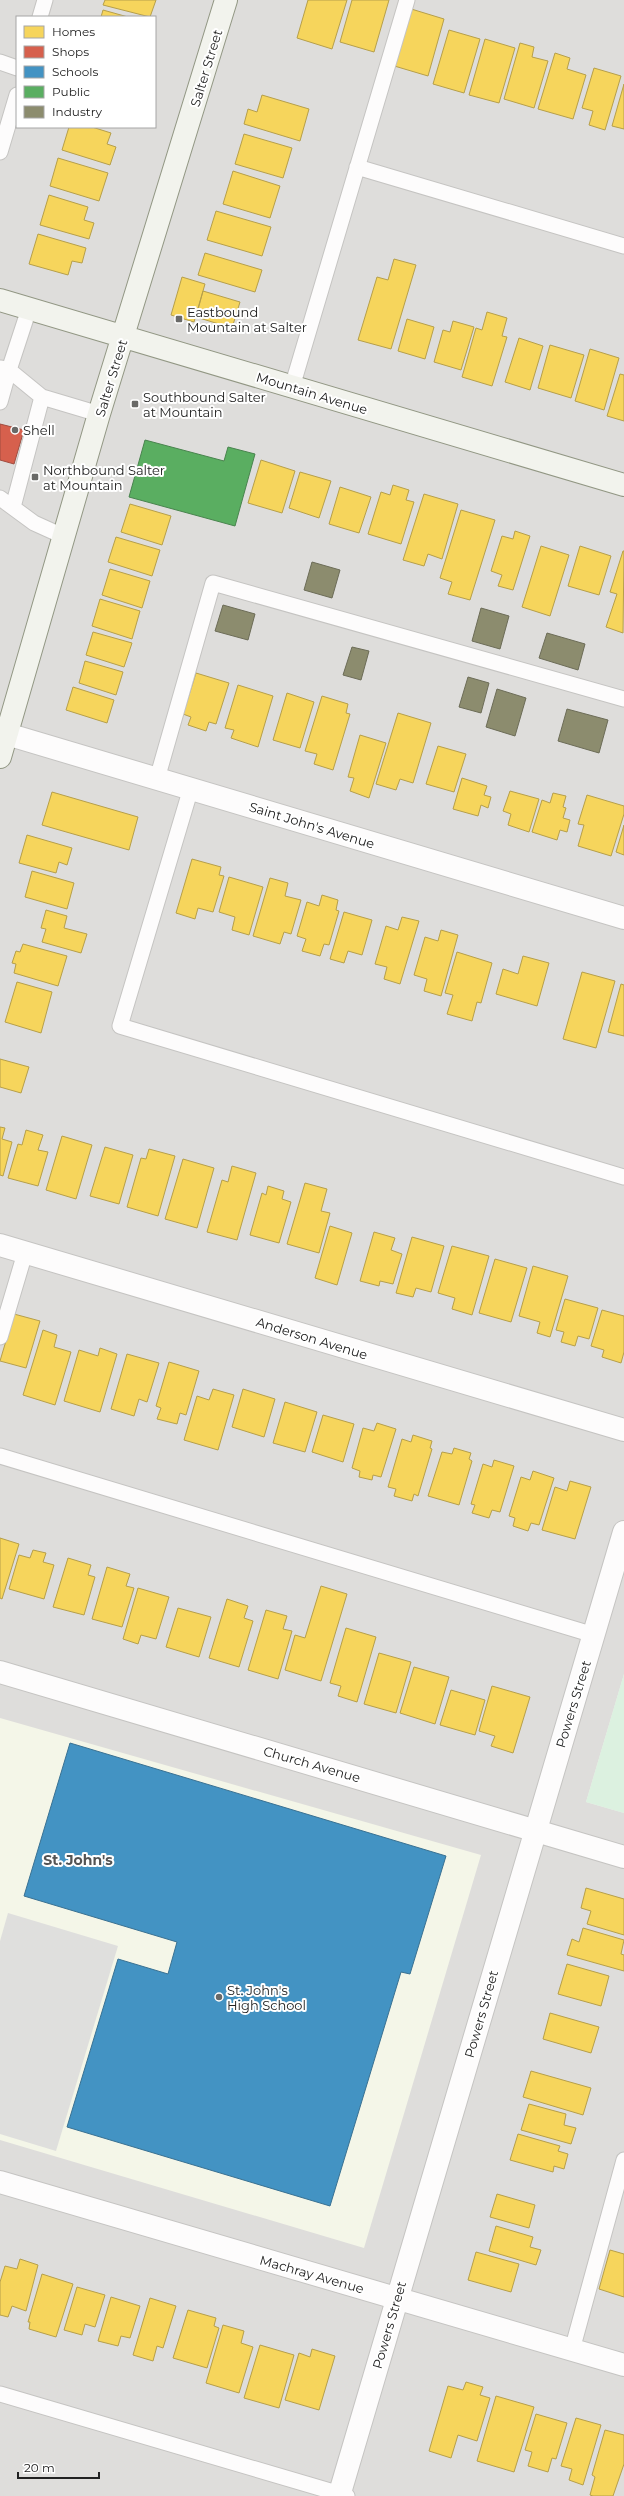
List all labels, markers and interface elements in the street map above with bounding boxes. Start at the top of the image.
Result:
legend [16,16,156,128]
text: Homes [52,24,95,39]
street label: Salter Street [187,27,225,109]
text: Shops [52,44,89,59]
text: Schools [52,64,98,79]
text: Public [52,84,90,99]
text: Industry [52,104,102,119]
place label: Eastbound Mountain at Salter [187,304,307,335]
marker: Eastbound Mountain at Salter [174,314,184,324]
street label: Salter Street [92,337,130,419]
street label: Mountain Avenue [254,368,370,418]
place label: Southbound Salter at Mountain [143,389,266,420]
marker: Southbound Salter at Mountain [130,399,140,409]
place label: Shell [23,422,55,438]
marker: Shell [10,425,20,435]
place label: Northbound Salter at Mountain [43,462,165,493]
marker: Northbound Salter at Mountain [30,472,40,482]
street label: Saint John's Avenue [247,798,377,852]
street label: Anderson Avenue [254,1313,370,1363]
street label: Powers Street [552,1658,594,1750]
street label: Church Avenue [262,1742,363,1786]
district label: St. John's [43,1851,113,1869]
street label: Powers Street [461,1968,501,2060]
place label: St. John's High School [227,1982,306,2013]
marker: St. John's High School [214,1992,224,2002]
street label: Machray Avenue [258,2251,366,2297]
street label: Powers Street [369,2279,409,2371]
scale bar [18,2454,99,2480]
text: 20 m [24,2460,55,2475]

